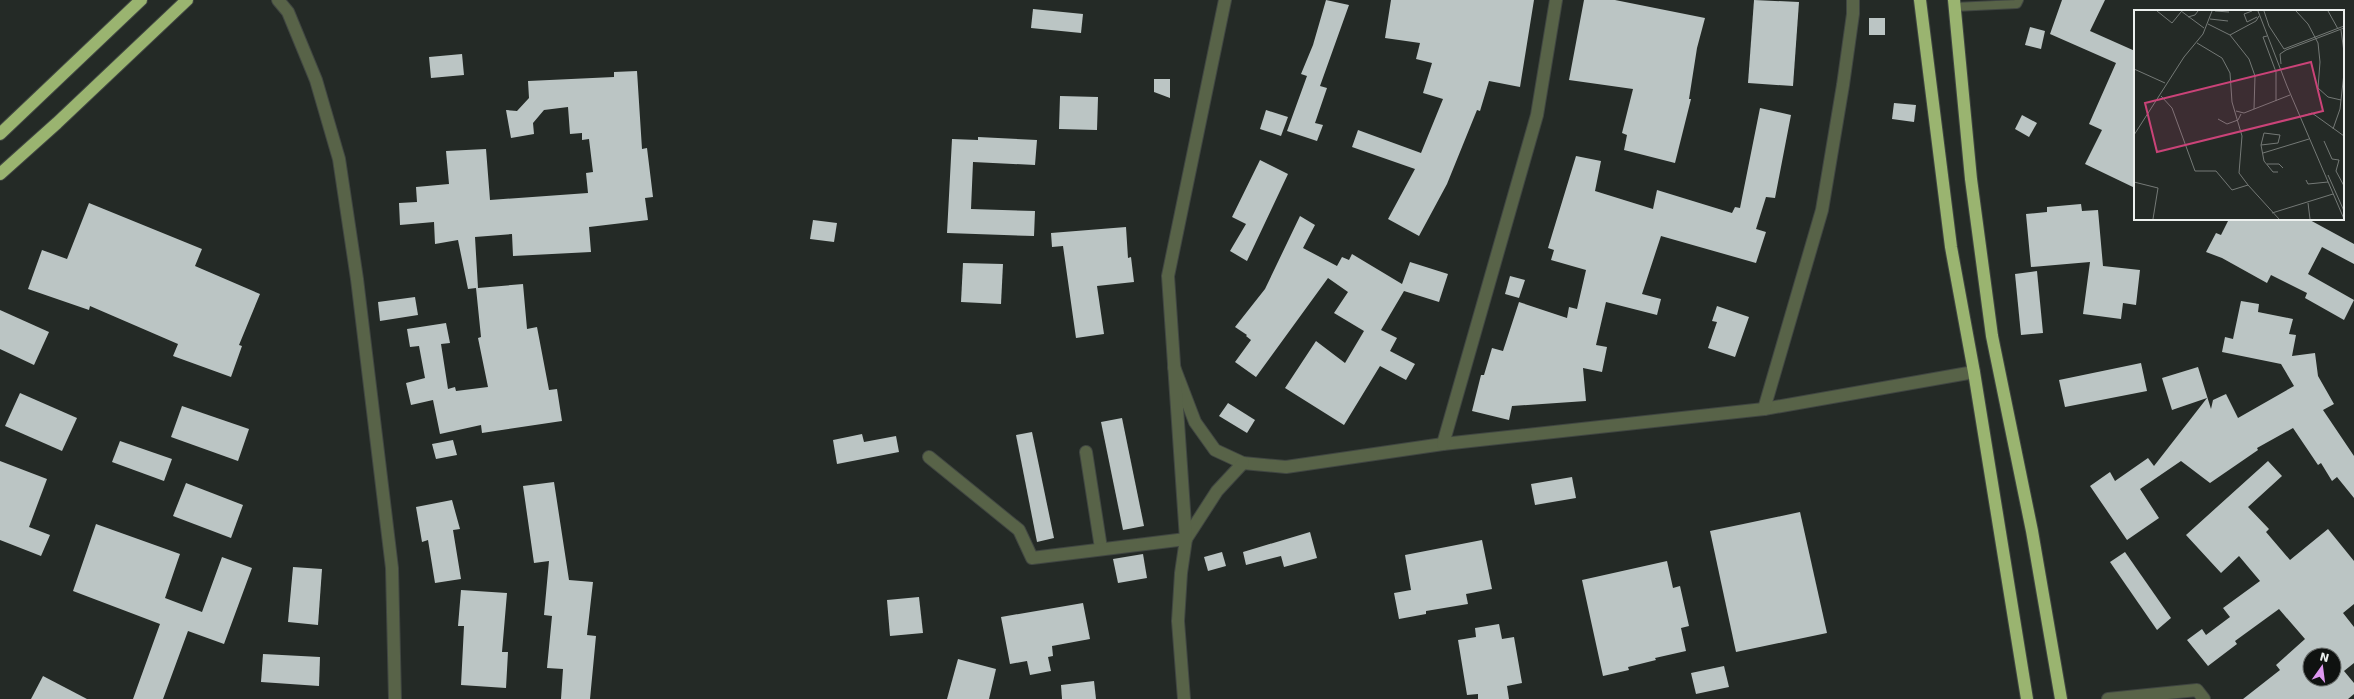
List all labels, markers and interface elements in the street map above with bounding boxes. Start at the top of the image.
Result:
inset map [2134,10,2344,220]
north arrow [2302,647,2342,687]
text: N [2318,650,2330,665]

